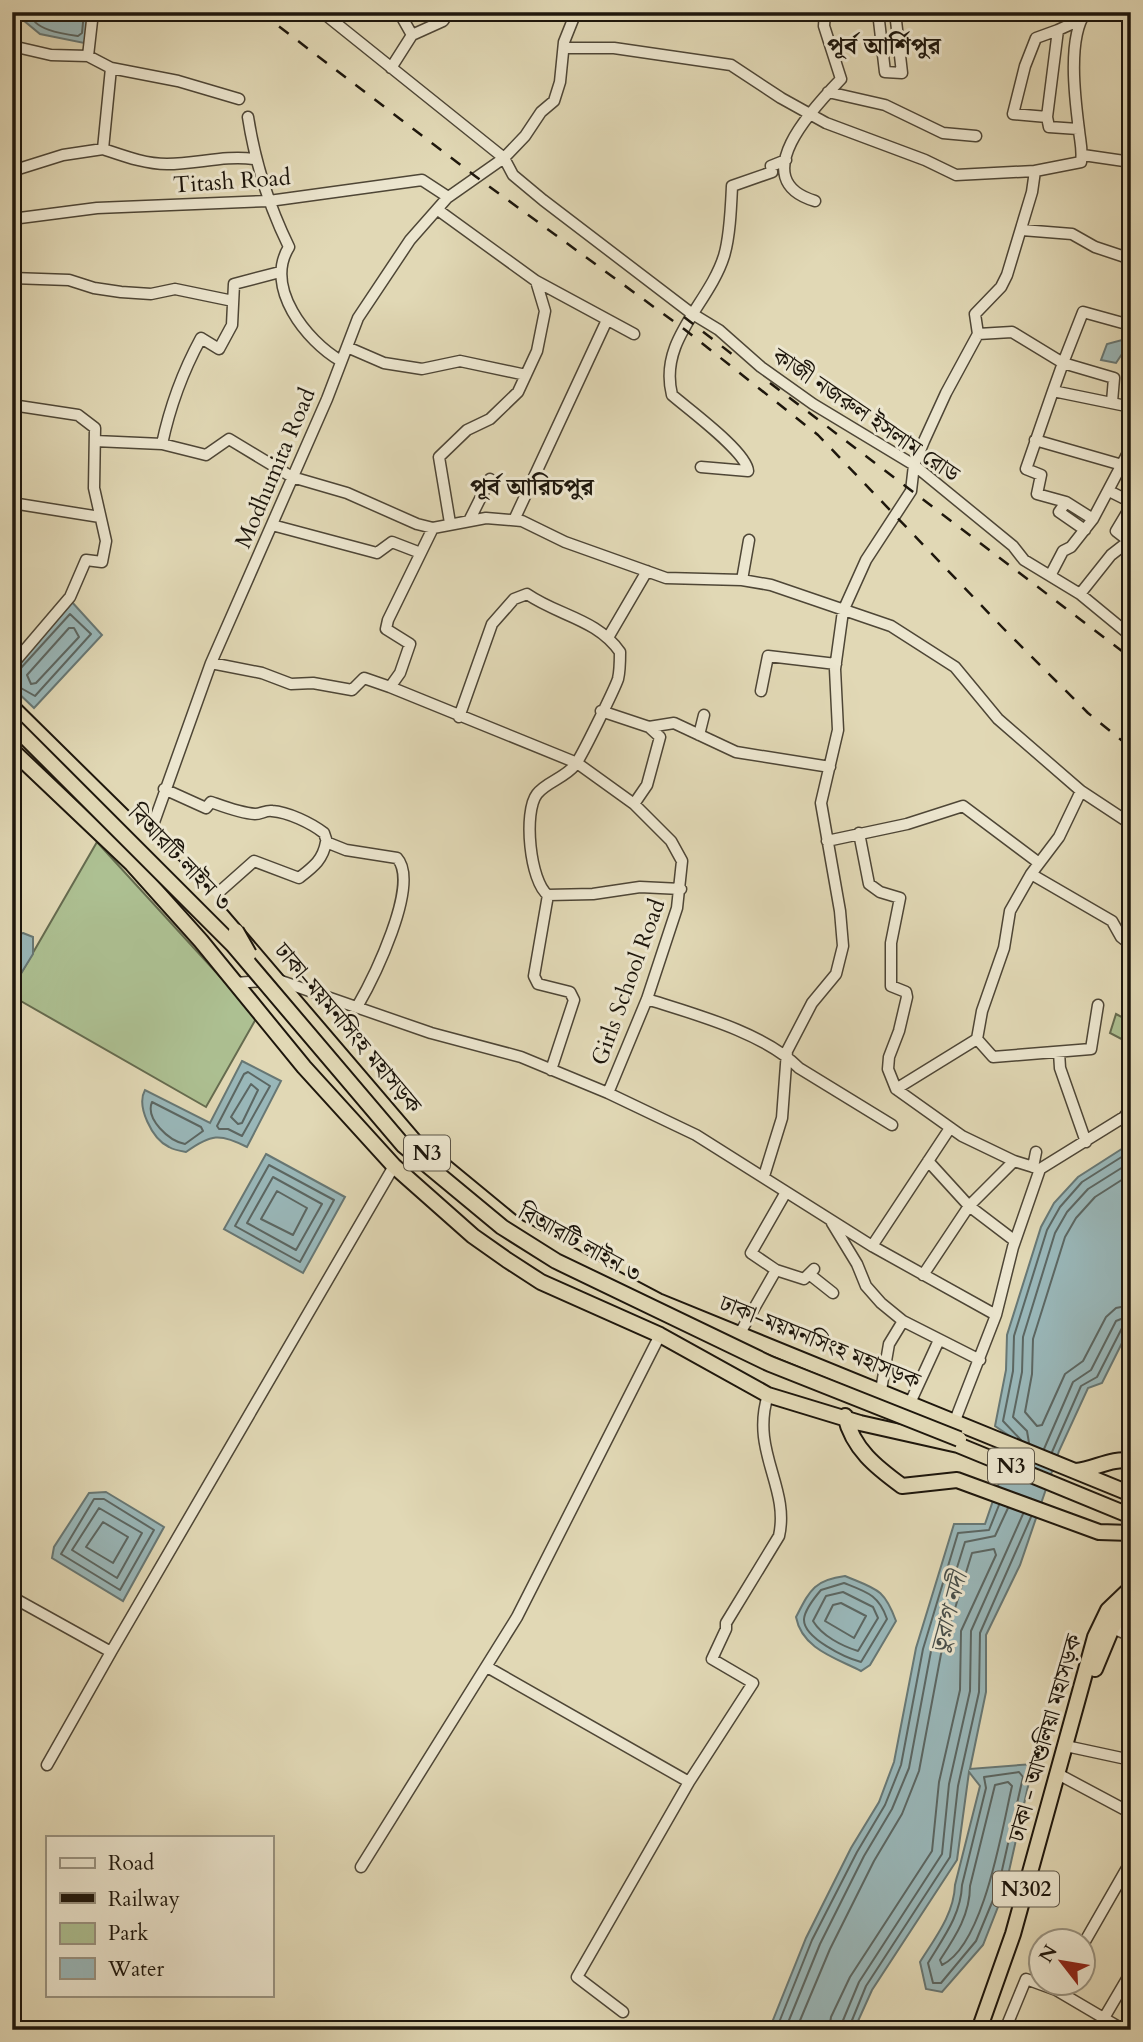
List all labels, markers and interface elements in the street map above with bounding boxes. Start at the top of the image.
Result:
district label: পূর্ব আর্শিপুর [827,30,942,63]
street label: Titash Road [172,161,292,201]
street label: কাজী নজরুল ইসলাম রোড [765,340,966,490]
street label: Modhumita Road [227,382,323,553]
district label: পূর্ব আরিচপুর [470,471,595,504]
street label: বিআরটি লাইন ৩ [121,797,239,918]
street label: Girls School Road [584,894,673,1069]
street label: ঢাকা-ময়মনসিংহ মহাসড়ক [267,935,429,1120]
road number: N3 [404,1136,450,1170]
street label: বিআরটি লাইন ৩ [512,1196,647,1290]
street label: ঢাকা-ময়মনসিংহ মহাসড়ক [714,1287,926,1397]
road number: N3 [988,1448,1034,1484]
water label: তুরাগ নদী [922,1565,977,1657]
street label: ঢাকা - আশুলিয়া মহাসড়ক [1000,1630,1090,1846]
legend [46,1836,273,1996]
text: Road [108,1849,154,1878]
road number: N302 [993,1871,1059,1906]
text: Railway [108,1885,180,1914]
text: Park [108,1919,149,1948]
north arrow [1028,1926,1098,1996]
text: N [1033,1940,1064,1968]
text: Water [107,1955,164,1984]

